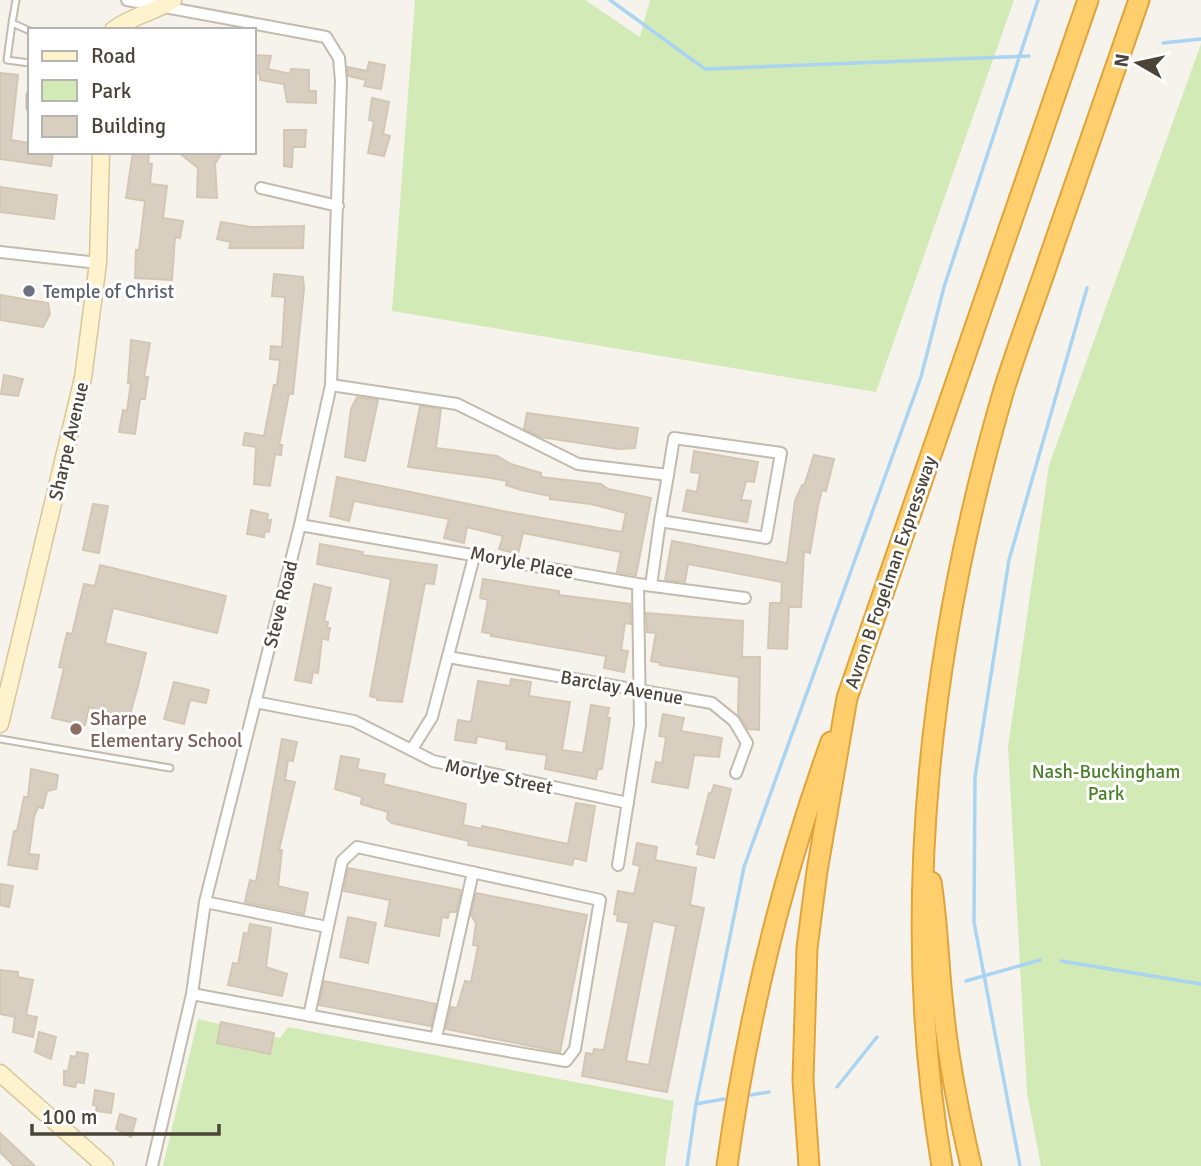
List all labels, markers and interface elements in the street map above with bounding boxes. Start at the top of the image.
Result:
legend [28,28,256,154]
north arrow [1103,28,1173,98]
text: Road [91,43,136,69]
text: N [1109,52,1135,69]
text: Park [91,78,132,104]
text: Building [91,113,166,139]
place label: Temple of Christ [43,280,174,304]
marker: Temple of Christ [21,283,37,299]
street label: Sharpe Avenue [44,380,94,503]
street label: Avron B Fogelman Expressway [840,453,942,692]
street label: Moryle Place [468,541,576,585]
street label: Steve Road [259,558,303,650]
street label: Barclay Avenue [559,665,685,711]
place label: Sharpe Elementary School [90,707,243,753]
marker: Sharpe Elementary School [68,721,84,737]
street label: Morlye Street [443,754,555,800]
park label: Nash-Buckingham Park [1032,760,1180,806]
scale bar [32,1092,219,1136]
text: 100 m [42,1104,97,1130]

